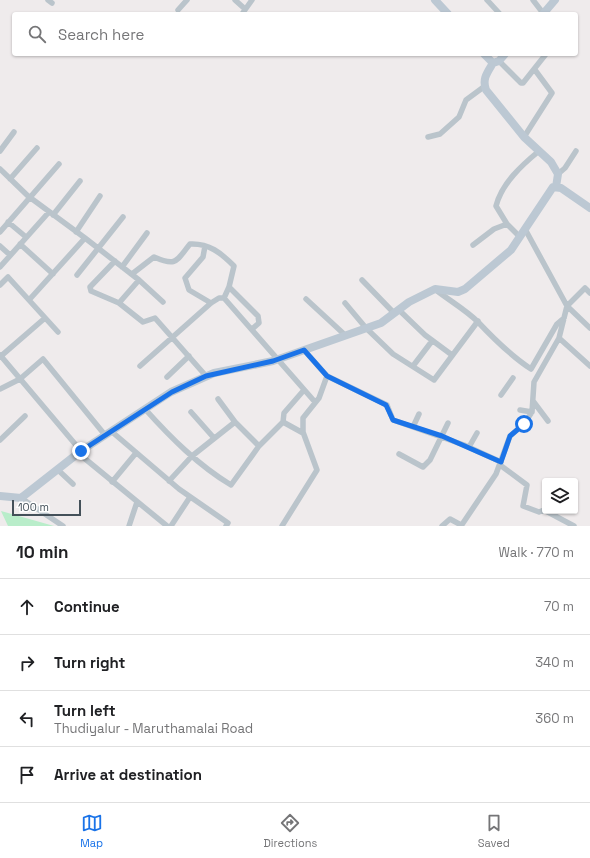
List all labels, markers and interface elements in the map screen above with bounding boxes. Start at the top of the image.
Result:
search box [12,12,578,56]
icon: search [26,23,48,45]
text: Search here [58,25,144,44]
route start [515,415,533,433]
route end [72,442,90,460]
map controls [542,478,578,514]
button: layers [542,478,578,514]
scale bar [12,498,81,517]
text: 100 m [18,500,49,514]
text: 10 min [16,541,69,563]
text: Walk · 770 m [499,544,574,561]
icon: ahead [16,596,38,618]
text: Continue [54,597,120,616]
text: 70 m [544,598,574,615]
icon: right [16,652,38,674]
text: Turn right [54,653,125,672]
text: 340 m [535,654,574,671]
text: Turn left [54,701,116,720]
icon: left [16,708,38,730]
text: 360 m [535,710,574,727]
text: Thudiyalur - Maruthamalai Road [54,720,253,737]
icon: arrive [16,764,38,786]
text: Arrive at destination [54,765,202,784]
tab: Map [80,812,103,850]
tab: Directions [263,812,317,850]
tab: Saved [478,812,510,850]

